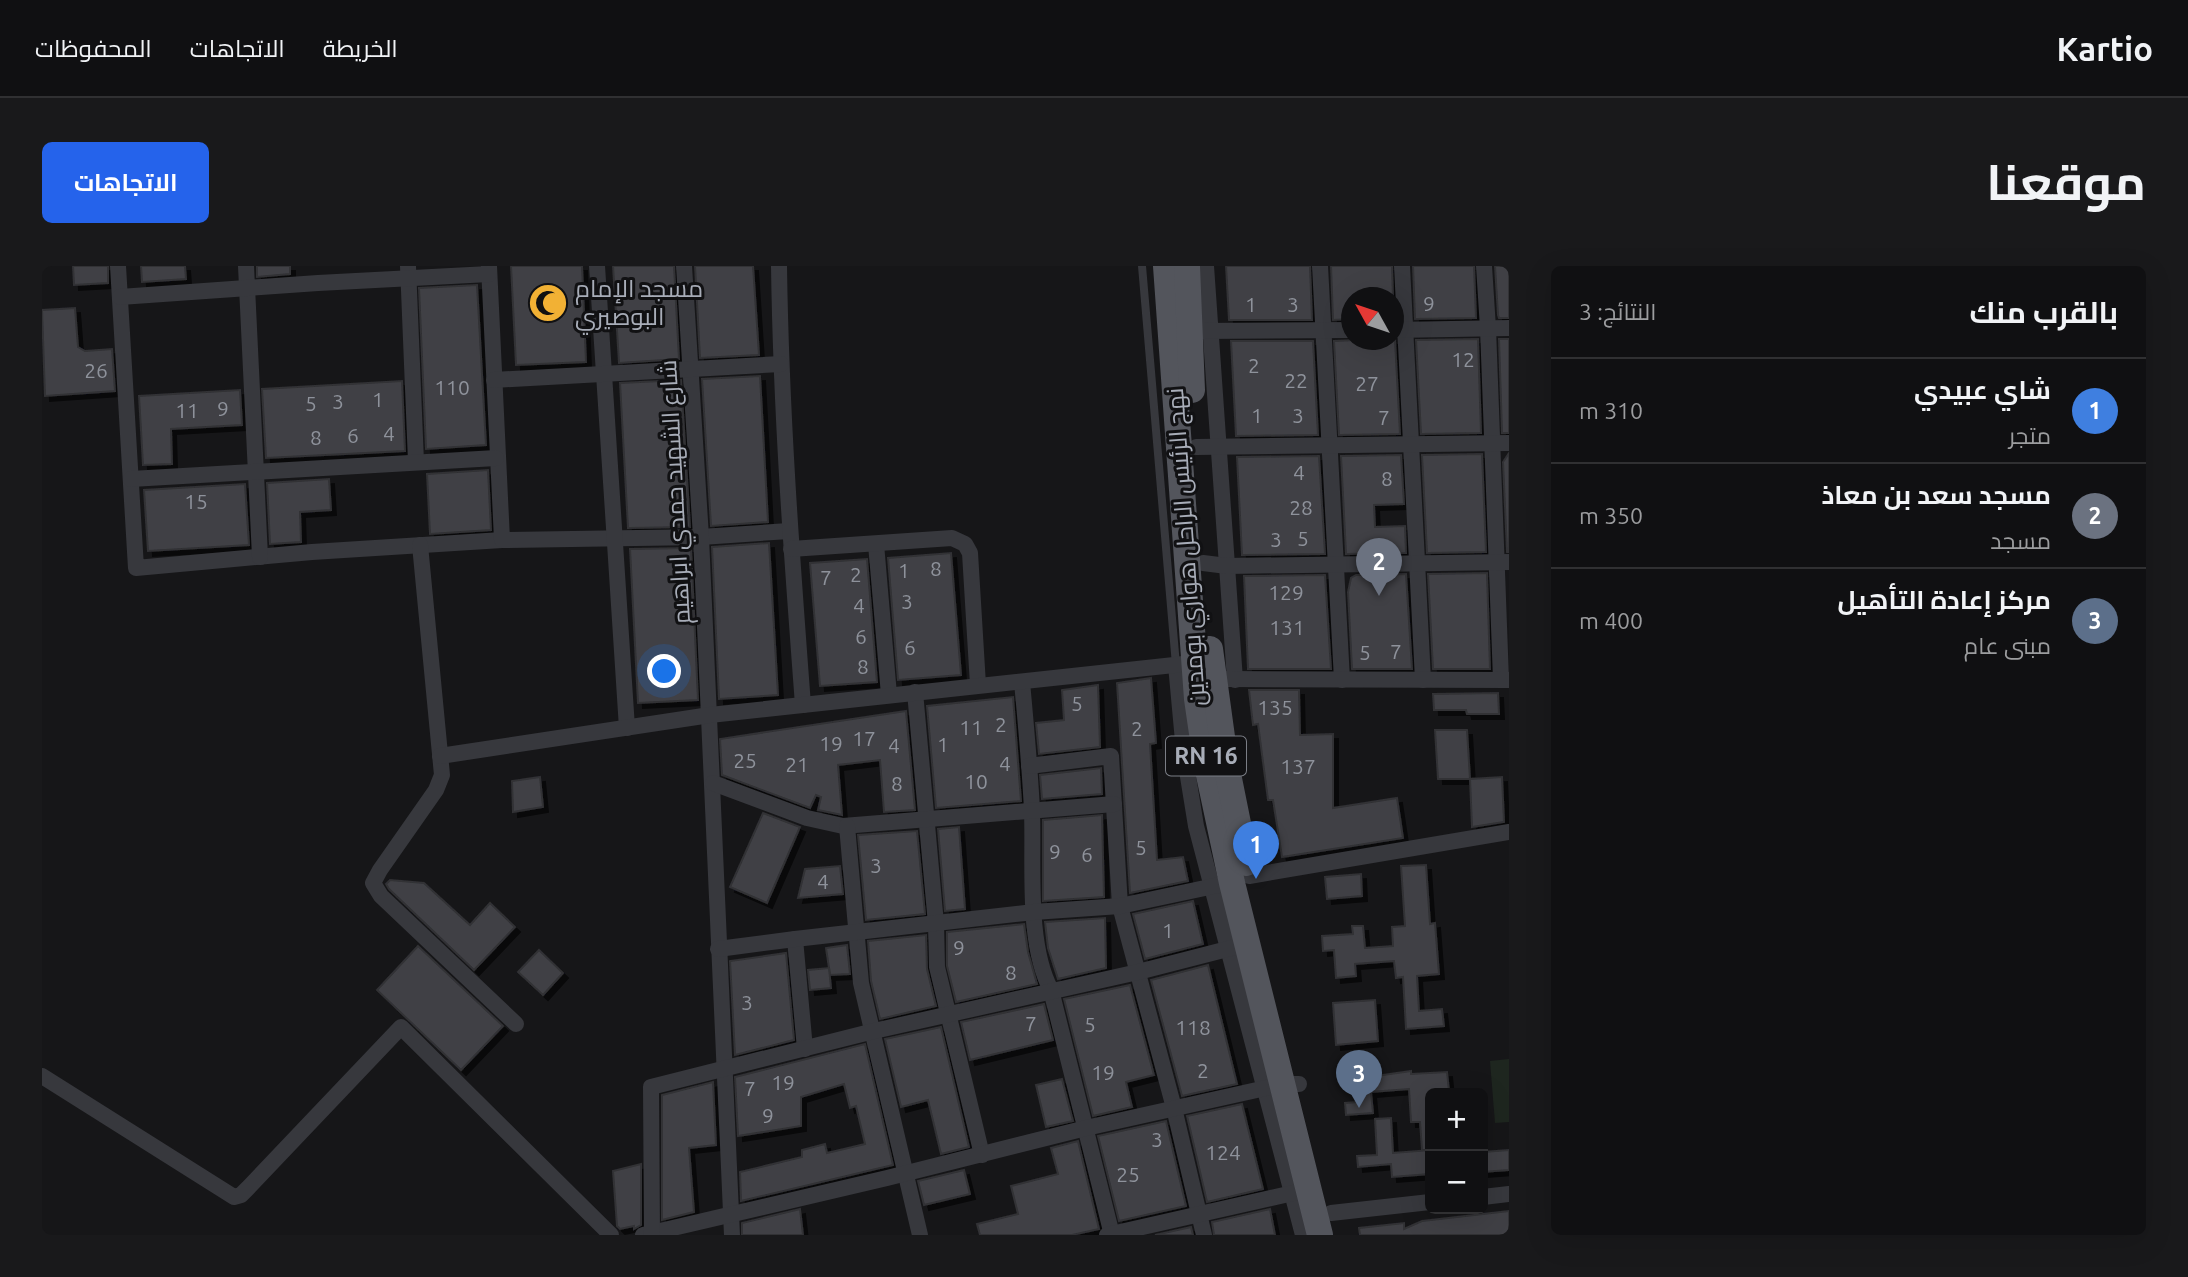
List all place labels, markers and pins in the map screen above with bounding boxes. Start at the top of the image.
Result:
place label: مسجد الإمام البوصيري [575,275,703,335]
mosque icon: مسجد الإمام البوصيري [527,282,569,324]
pin: 2 [1356,538,1402,596]
pin: 1 [1233,821,1279,879]
pin: 3 [1336,1050,1382,1108]

